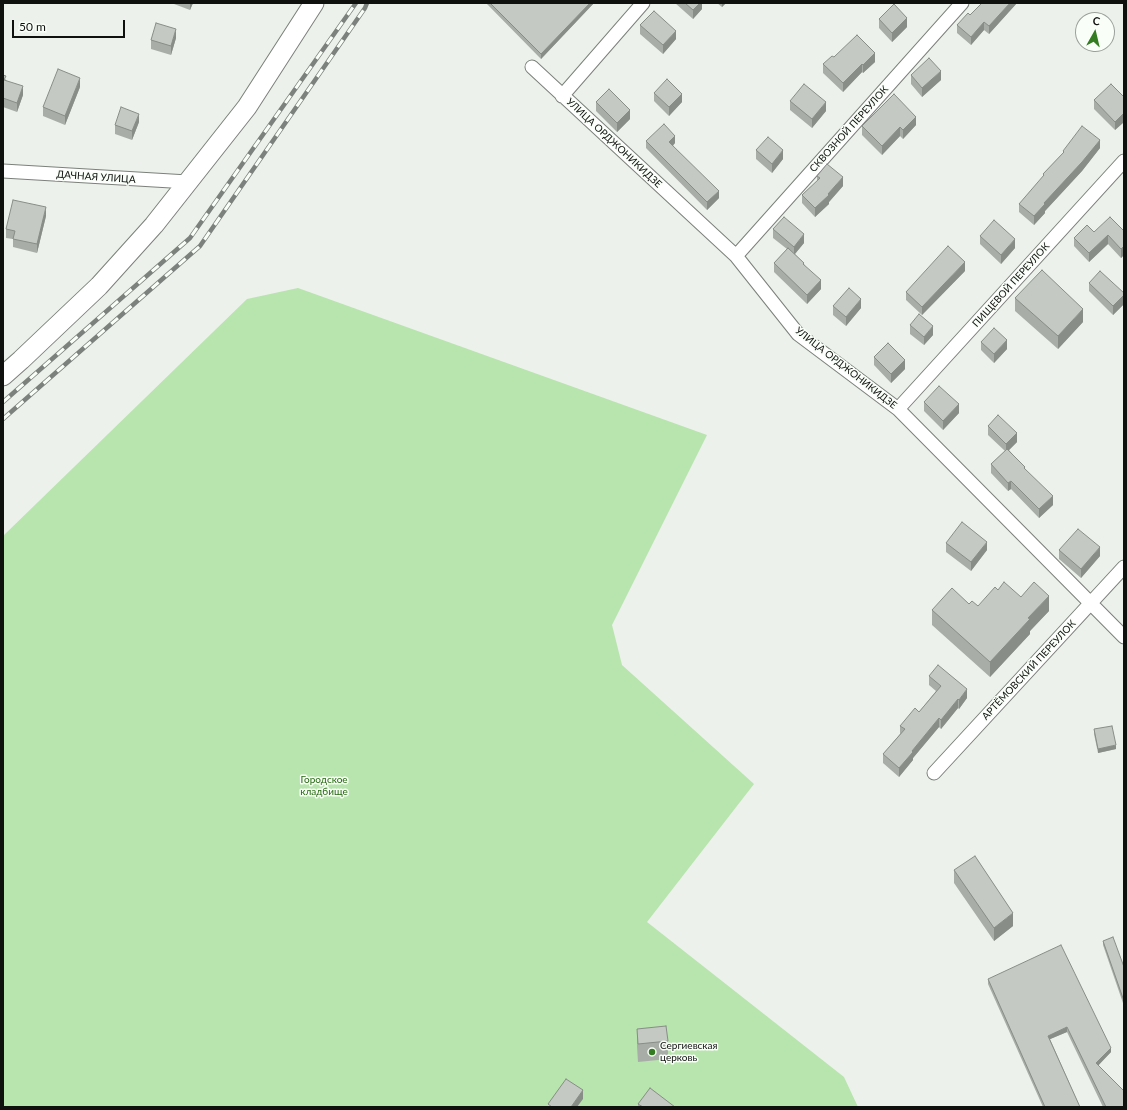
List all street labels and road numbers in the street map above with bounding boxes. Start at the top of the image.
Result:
street label: СКВОЗНОЙ ПЕРЕУЛОК [807,83,891,175]
street label: УЛИЦА ОРДЖОНИКИДЗЕ [564,96,664,190]
street label: ДАЧНАЯ УЛИЦА [56,168,136,186]
street label: ПИЩЕВОЙ ПЕРЕУЛОК [970,240,1052,330]
street label: УЛИЦА ОРДЖОНИКИДЗЕ [793,325,899,411]
street label: АРТЁМОВСКИЙ ПЕРЕУЛОК [980,618,1078,722]

